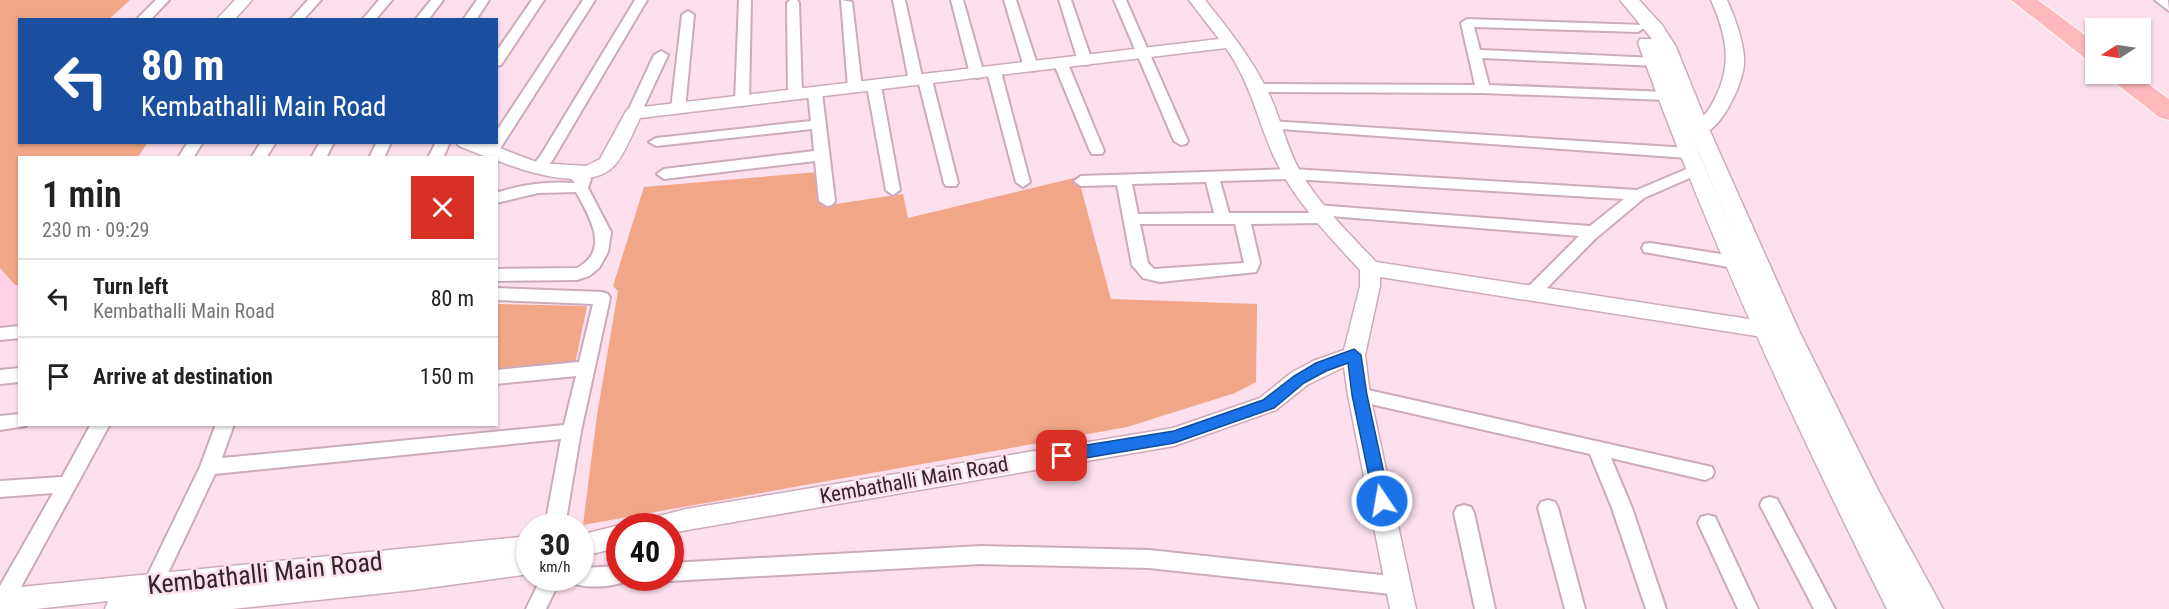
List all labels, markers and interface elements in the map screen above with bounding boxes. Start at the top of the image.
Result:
north arrow [2085,18,2151,84]
map controls [2085,18,2151,84]
text: 80 m [141,41,224,90]
icon: left [42,42,120,120]
text: Kembathalli Main Road [141,91,386,123]
text: 1 min [42,174,122,216]
button: close [411,176,474,239]
text: 230 m · 09:29 [42,218,149,242]
text: Turn left [93,274,168,299]
icon: left [42,282,75,315]
text: 80 m [431,286,474,311]
text: Kembathalli Main Road [93,299,275,323]
icon: arrive [42,360,75,393]
text: Arrive at destination [93,364,273,389]
text: 150 m [420,364,474,389]
pin [1036,430,1087,481]
icon: arrive [1045,439,1078,472]
street label: Kembathalli Main Road [818,452,1010,508]
position arrow [1350,469,1414,533]
speed limit sign: 40 [606,513,684,591]
text: 30 [540,527,570,562]
street label: Kembathalli Main Road [146,546,384,600]
text: km/h [540,558,570,576]

